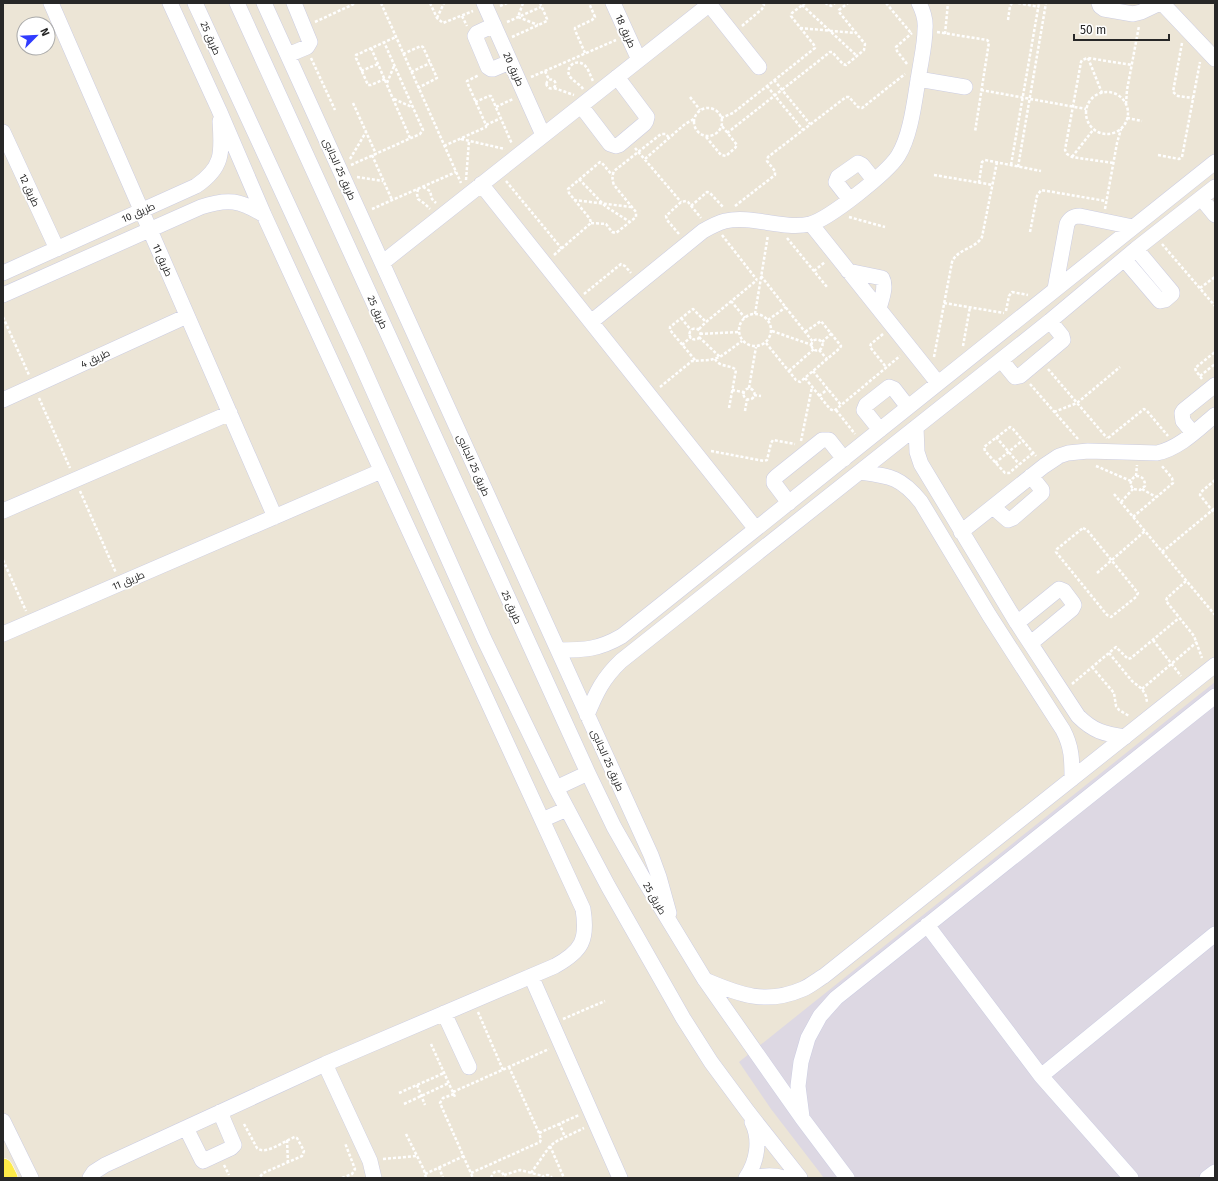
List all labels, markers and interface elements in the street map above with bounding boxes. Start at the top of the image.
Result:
street label: طريق 18 [612,13,638,50]
north arrow [16,16,56,56]
scale bar [1074,16,1169,42]
street label: طريق 25 [197,20,223,57]
text: 50 m [1080,23,1106,37]
text: N [37,26,52,38]
street label: طريق 20 [500,51,526,88]
street label: طريق 25 الجانبى [320,137,358,202]
street label: طريق 12 [16,172,42,209]
street label: طريق 10 [120,200,157,226]
street label: طريق 11 [150,242,174,278]
street label: طريق 25 [364,294,390,331]
street label: طريق 4 [79,347,112,371]
street label: طريق 25 الجانبى [454,433,492,498]
street label: طريق 11 [110,569,146,593]
street label: طريق 25 [498,589,524,626]
street label: طريق 25 الجانبى [588,728,626,793]
street label: طريق 25 [640,880,668,917]

